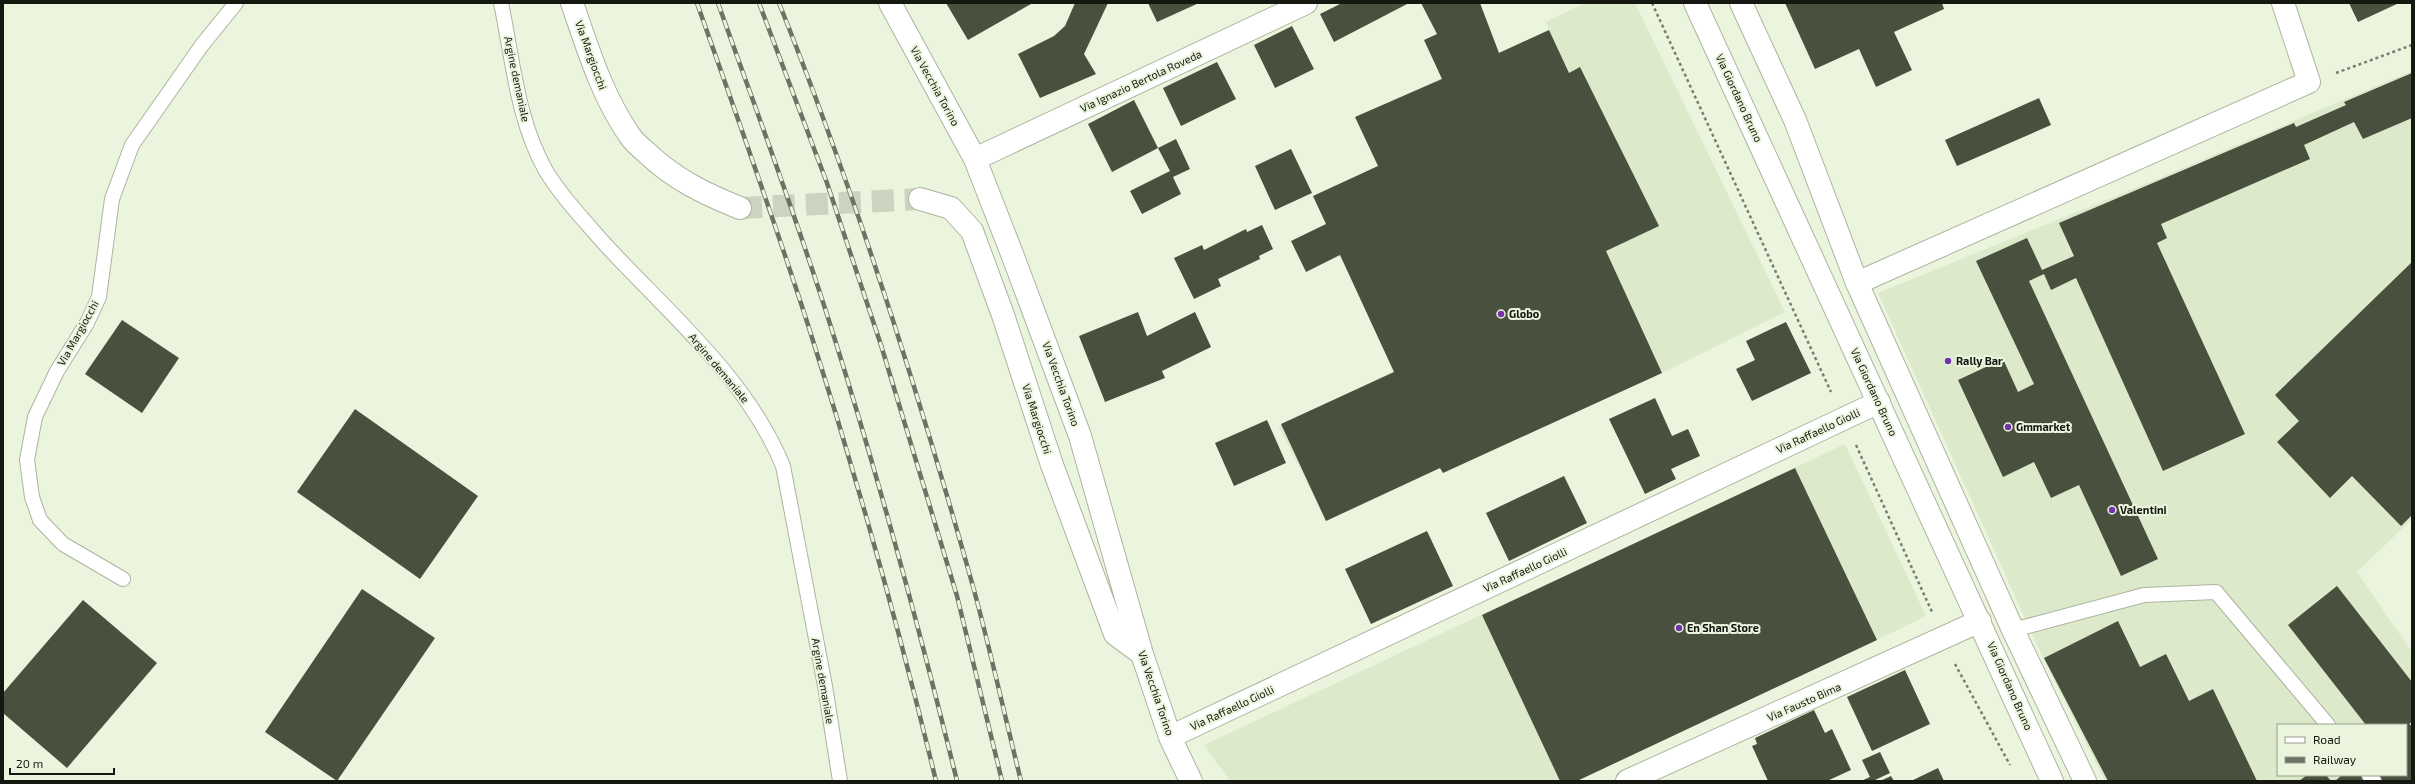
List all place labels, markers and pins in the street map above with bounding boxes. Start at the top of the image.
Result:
place label: Globo [1509,307,1540,320]
marker: Globo [1496,309,1506,319]
place label: Rally Bar [1956,354,2003,368]
marker: Rally Bar [1943,356,1953,366]
place label: Gmmarket [2016,420,2071,433]
marker: Gmmarket [2003,422,2013,432]
place label: Valentini [2120,503,2167,516]
marker: Valentini [2107,505,2117,515]
place label: En Shan Store [1687,621,1759,634]
marker: En Shan Store [1674,623,1684,633]

